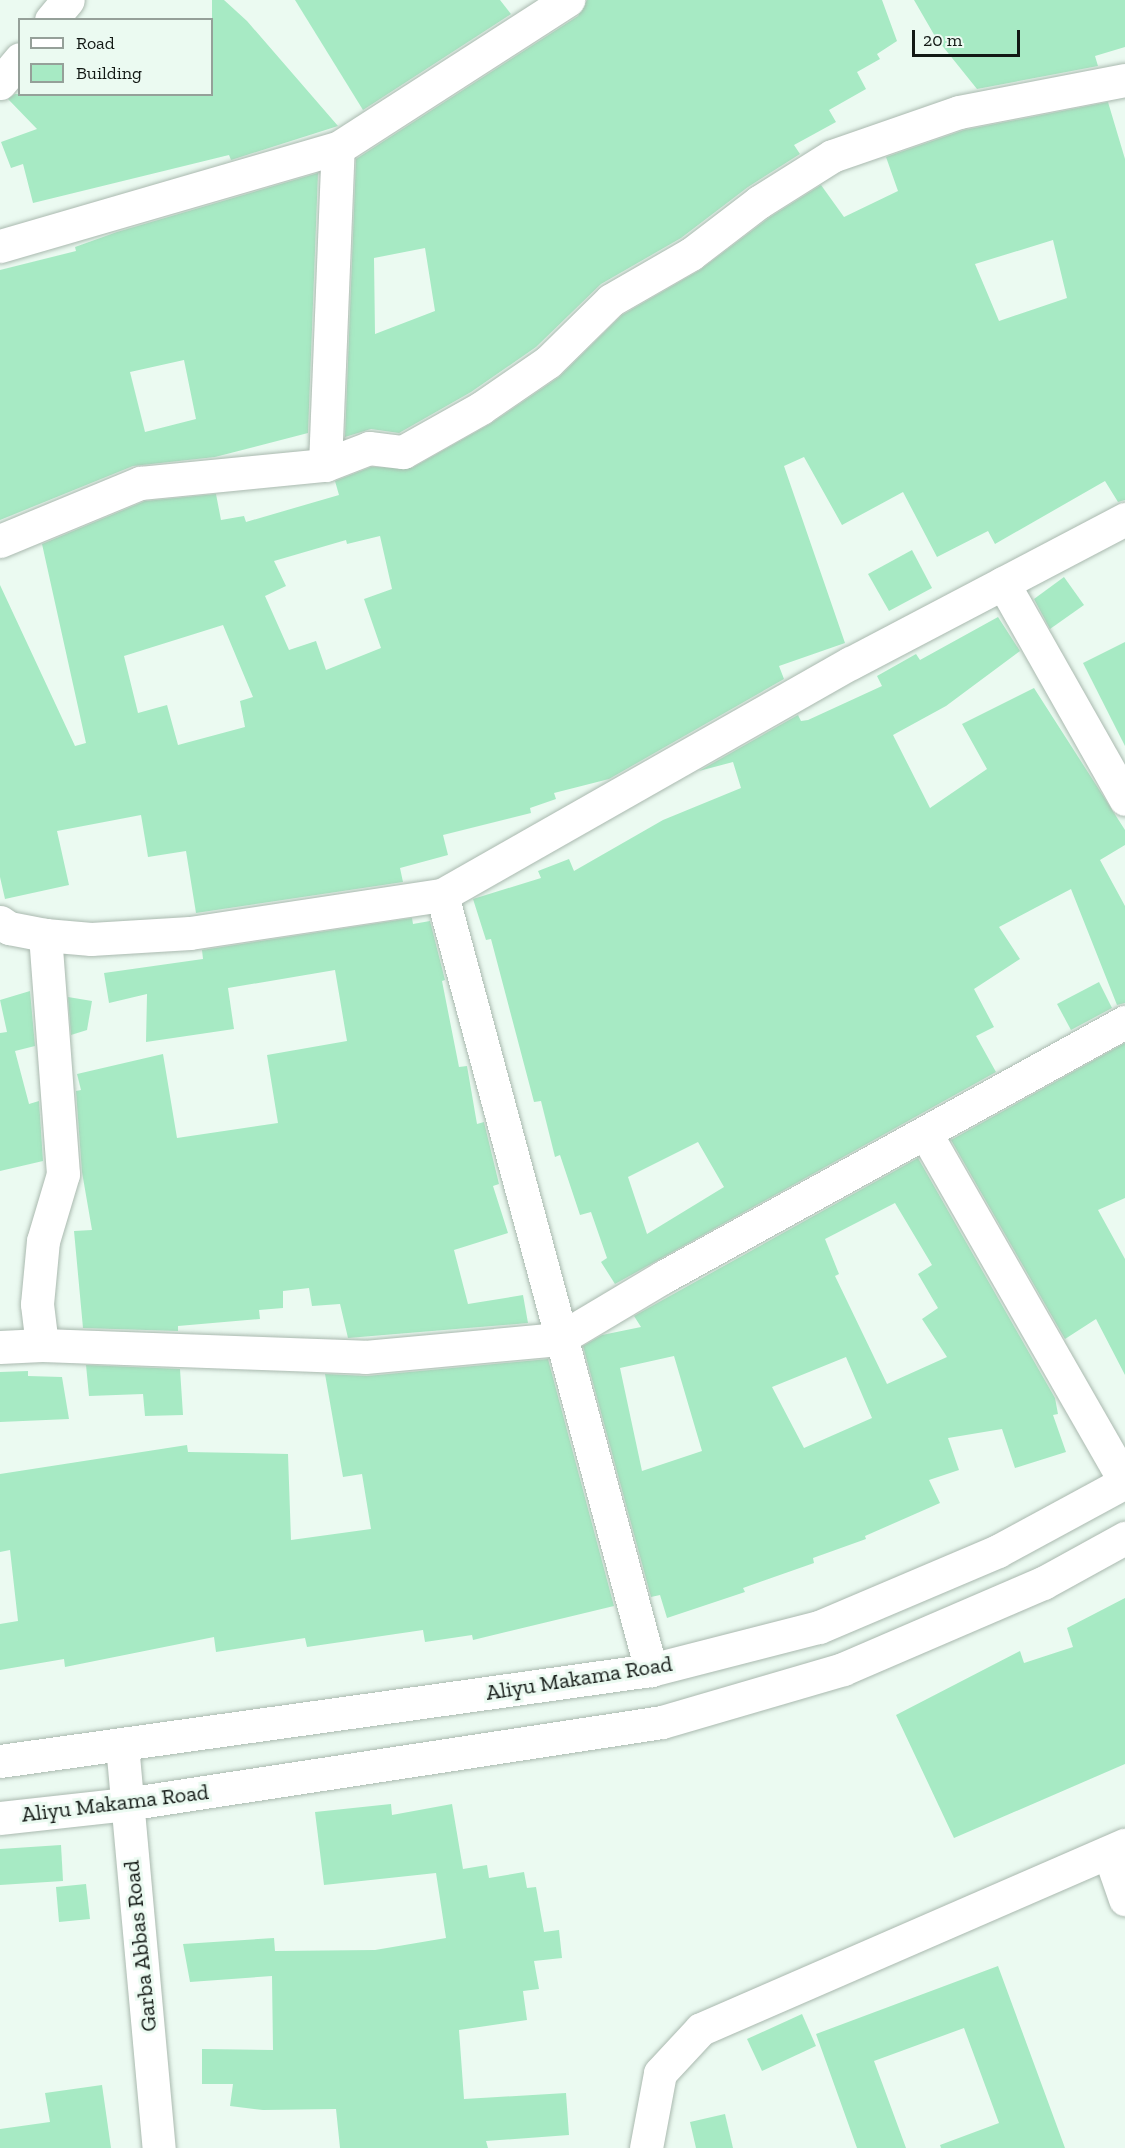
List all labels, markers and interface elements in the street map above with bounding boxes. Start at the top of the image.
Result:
legend [18,18,213,96]
scale bar [915,18,1023,56]
text: 20 m [923,29,962,51]
text: Road [76,32,115,54]
text: Building [76,62,142,84]
street label: Aliyu Makama Road [484,1650,674,1706]
street label: Aliyu Makama Road [20,1778,210,1828]
street label: Garba Abbas Road [118,1859,162,2033]

